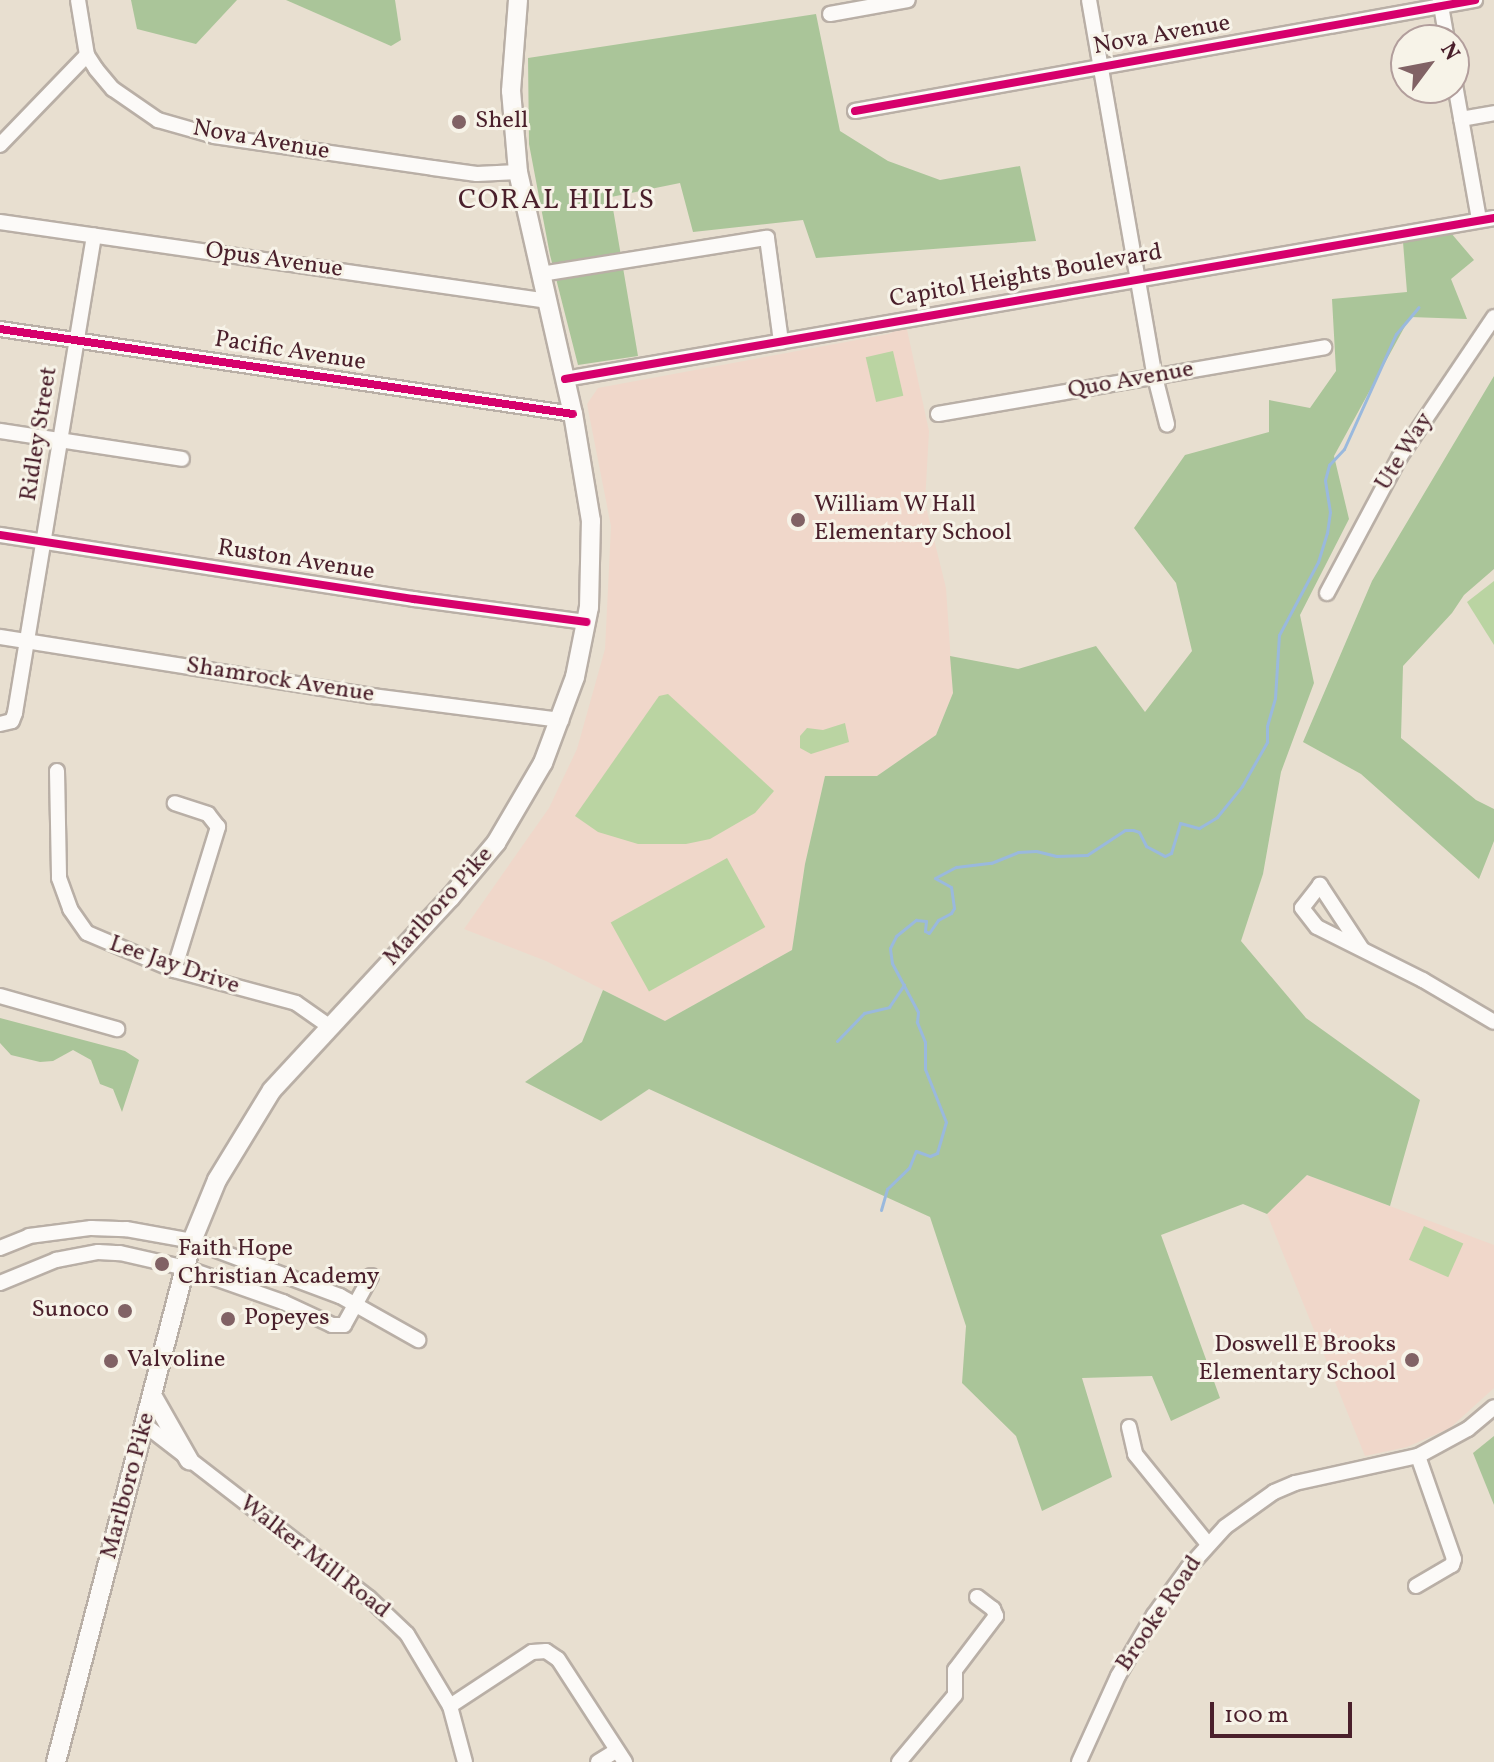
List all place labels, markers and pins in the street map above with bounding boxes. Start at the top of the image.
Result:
place label: Shell [475,108,528,136]
marker: Shell [450,113,468,131]
place label: William W Hall Elementary School [814,492,1012,548]
marker: William W Hall Elementary School [789,511,807,529]
place label: Faith Hope Christian Academy [178,1236,380,1292]
marker: Faith Hope Christian Academy [153,1255,171,1273]
place label: Sunoco [32,1297,109,1325]
marker: Sunoco [116,1302,134,1320]
place label: Popeyes [244,1305,330,1333]
marker: Popeyes [219,1310,237,1328]
place label: Doswell E Brooks Elementary School [1198,1332,1396,1388]
place label: Valvoline [127,1347,225,1375]
marker: Doswell E Brooks Elementary School [1403,1351,1421,1369]
marker: Valvoline [102,1352,120,1370]

